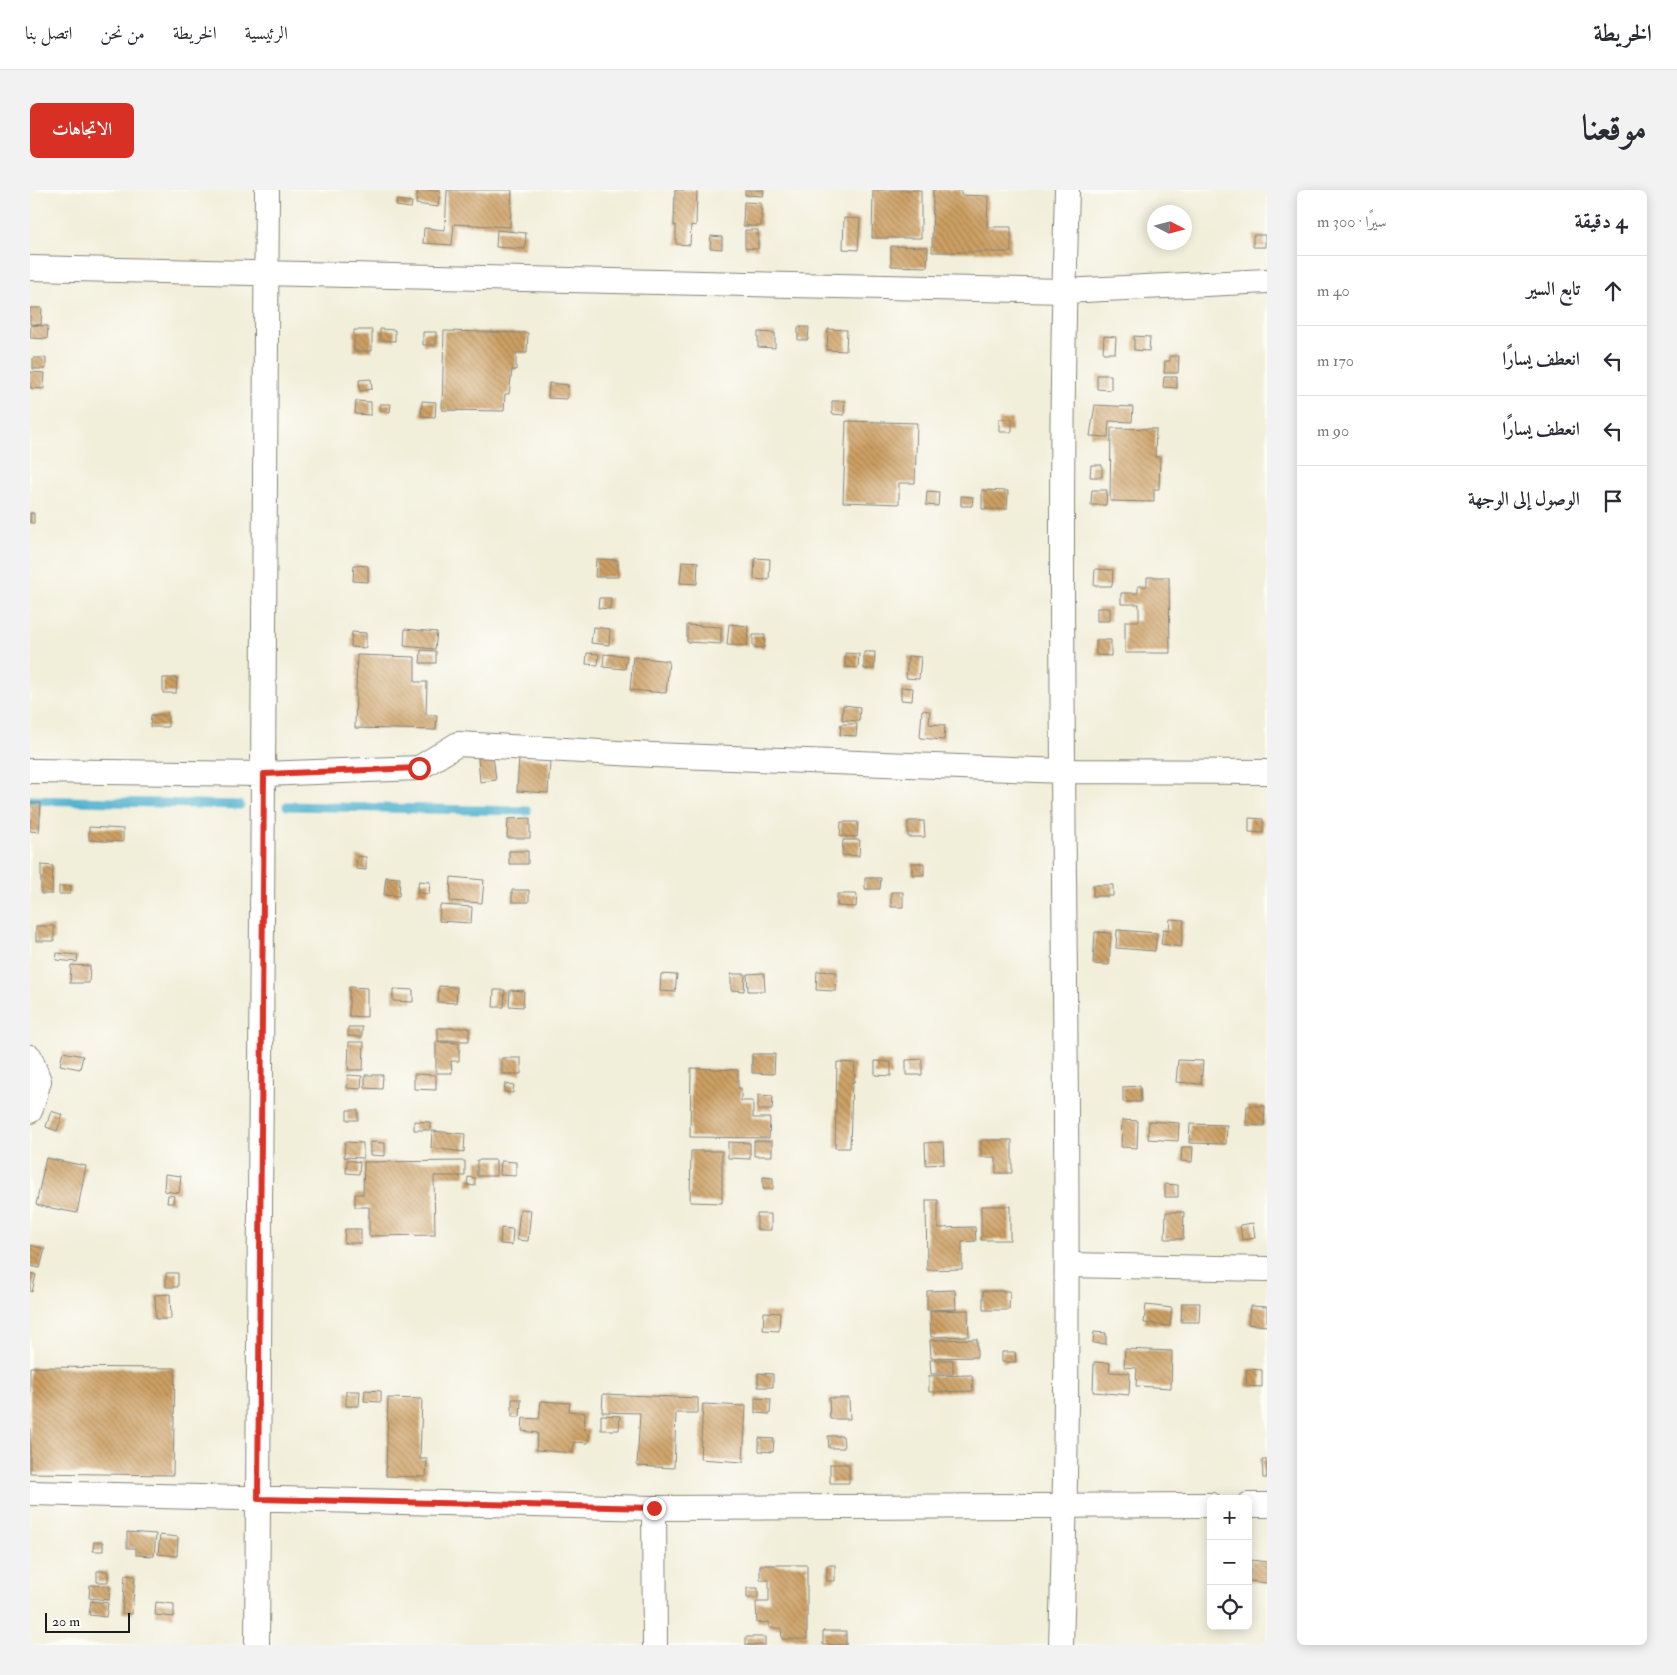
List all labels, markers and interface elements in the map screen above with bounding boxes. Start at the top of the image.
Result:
text: الخريطة [1594,18,1652,49]
text: اتصل بنا [25,22,72,45]
text: من نحن [100,22,145,45]
text: الخريطة [173,22,217,45]
text: الرئيسية [245,22,288,45]
button: الاتجاهات [30,103,134,158]
text: موقعنا [1582,106,1647,150]
north arrow [1147,205,1192,250]
text: 4 دقيقة [1575,208,1627,235]
text: سيرًا · 300 m [1317,212,1387,232]
text: تابع السير [1526,277,1580,301]
icon: ahead [1599,277,1627,305]
text: 40 m [1317,281,1350,301]
text: انعطف يسارًا [1502,347,1580,371]
icon: left [1599,347,1627,375]
text: 170 m [1317,351,1354,371]
text: انعطف يسارًا [1502,417,1580,441]
icon: left [1599,417,1627,445]
text: 90 m [1317,421,1349,441]
text: الوصول إلى الوجهة [1468,487,1580,511]
icon: arrive [1599,487,1627,515]
route start [408,757,431,780]
map controls [1207,1495,1252,1630]
button: + [1207,1495,1252,1540]
route end [643,1497,666,1520]
button: − [1207,1540,1252,1585]
button: locate [1207,1585,1252,1630]
scale bar [45,1610,130,1633]
text: 20 m [52,1613,80,1630]

